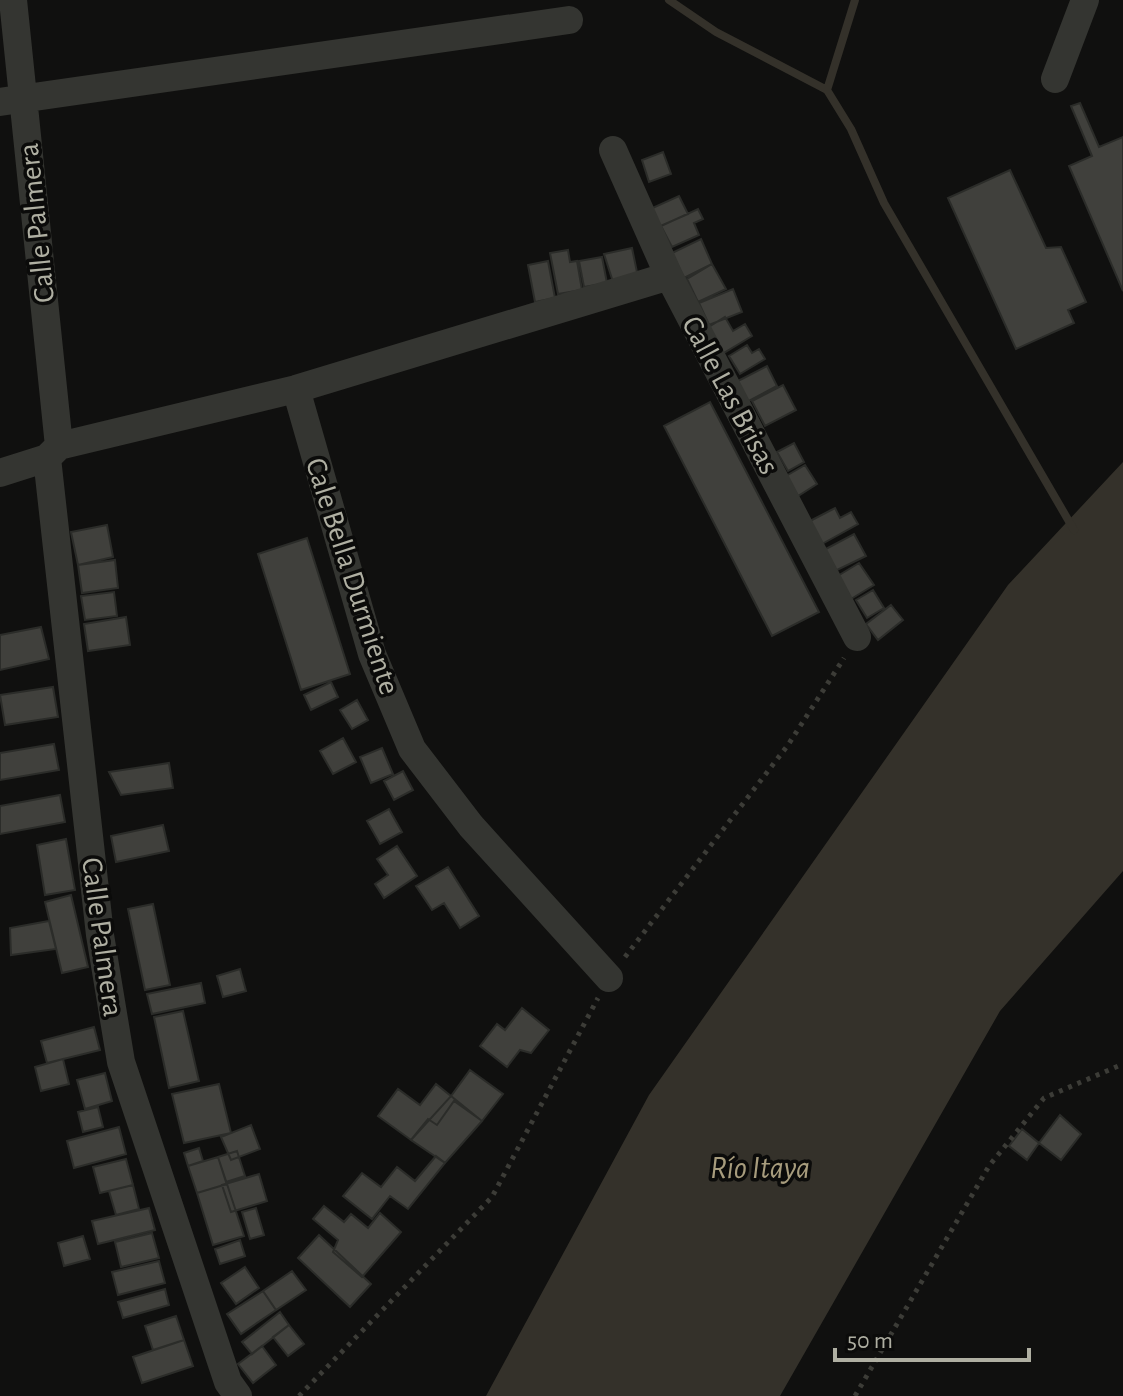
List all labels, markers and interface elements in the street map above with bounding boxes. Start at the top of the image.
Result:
street label: Calle Palmera [14,142,60,304]
street label: Calle Las Brisas [676,311,784,479]
street label: Cale Bella Durmiente [300,454,404,698]
street label: Calle Palmera [76,856,128,1019]
water label: Río Itaya [710,1152,810,1184]
scale bar [835,1312,1029,1362]
text: 50 m [847,1329,893,1353]

